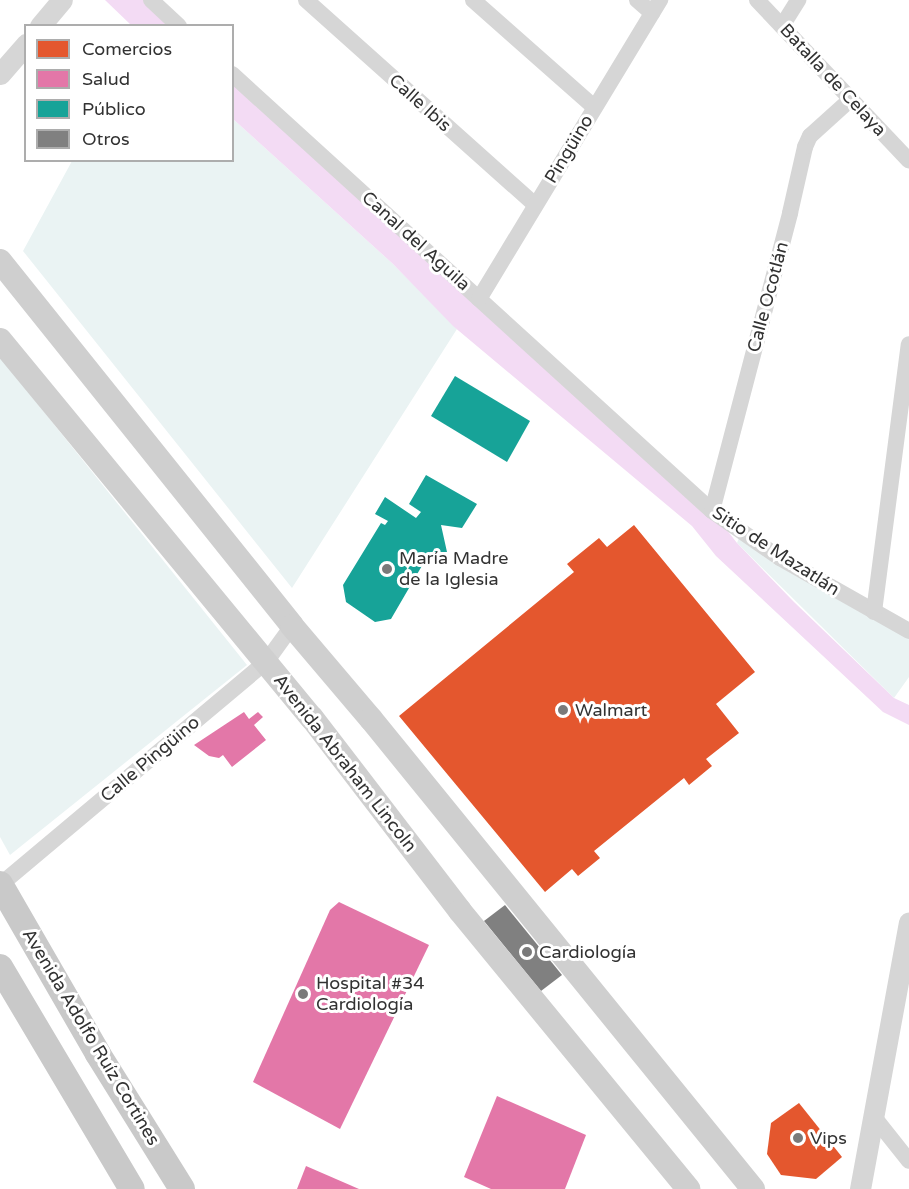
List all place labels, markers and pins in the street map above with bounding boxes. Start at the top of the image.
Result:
place label: María Madre de la Iglesia [399,548,508,590]
marker: María Madre de la Iglesia [380,562,394,576]
place label: Walmart [575,699,647,721]
marker: Walmart [556,703,570,717]
place label: Cardiología [539,941,636,963]
marker: Cardiología [520,945,534,959]
place label: Hospital #34 Cardiología [316,973,425,1016]
marker: Hospital #34 Cardiología [294,985,312,1003]
place label: Vips [810,1127,847,1149]
marker: Vips [791,1131,805,1145]

